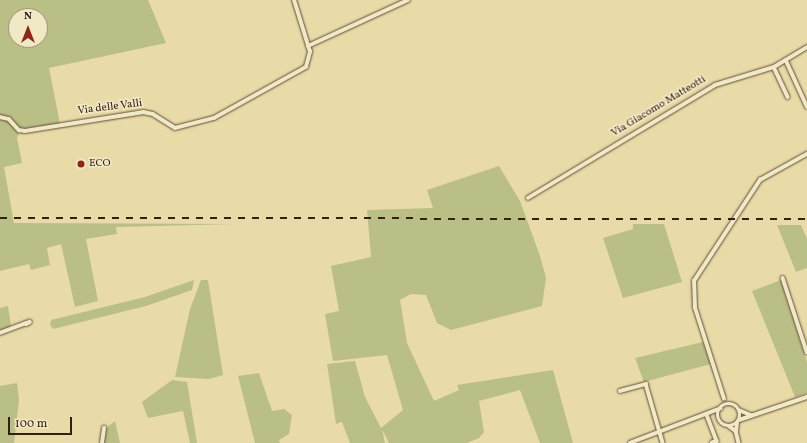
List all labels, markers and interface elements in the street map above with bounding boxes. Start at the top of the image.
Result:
north arrow [8,8,48,48]
text: N [24,9,32,24]
street label: Via Giacomo Matteotti [609,73,709,141]
street label: Via delle Valli [77,97,143,119]
place label: ECO [89,157,111,171]
marker: ECO [76,159,86,169]
scale bar [10,409,74,435]
text: 100 m [15,416,47,432]

